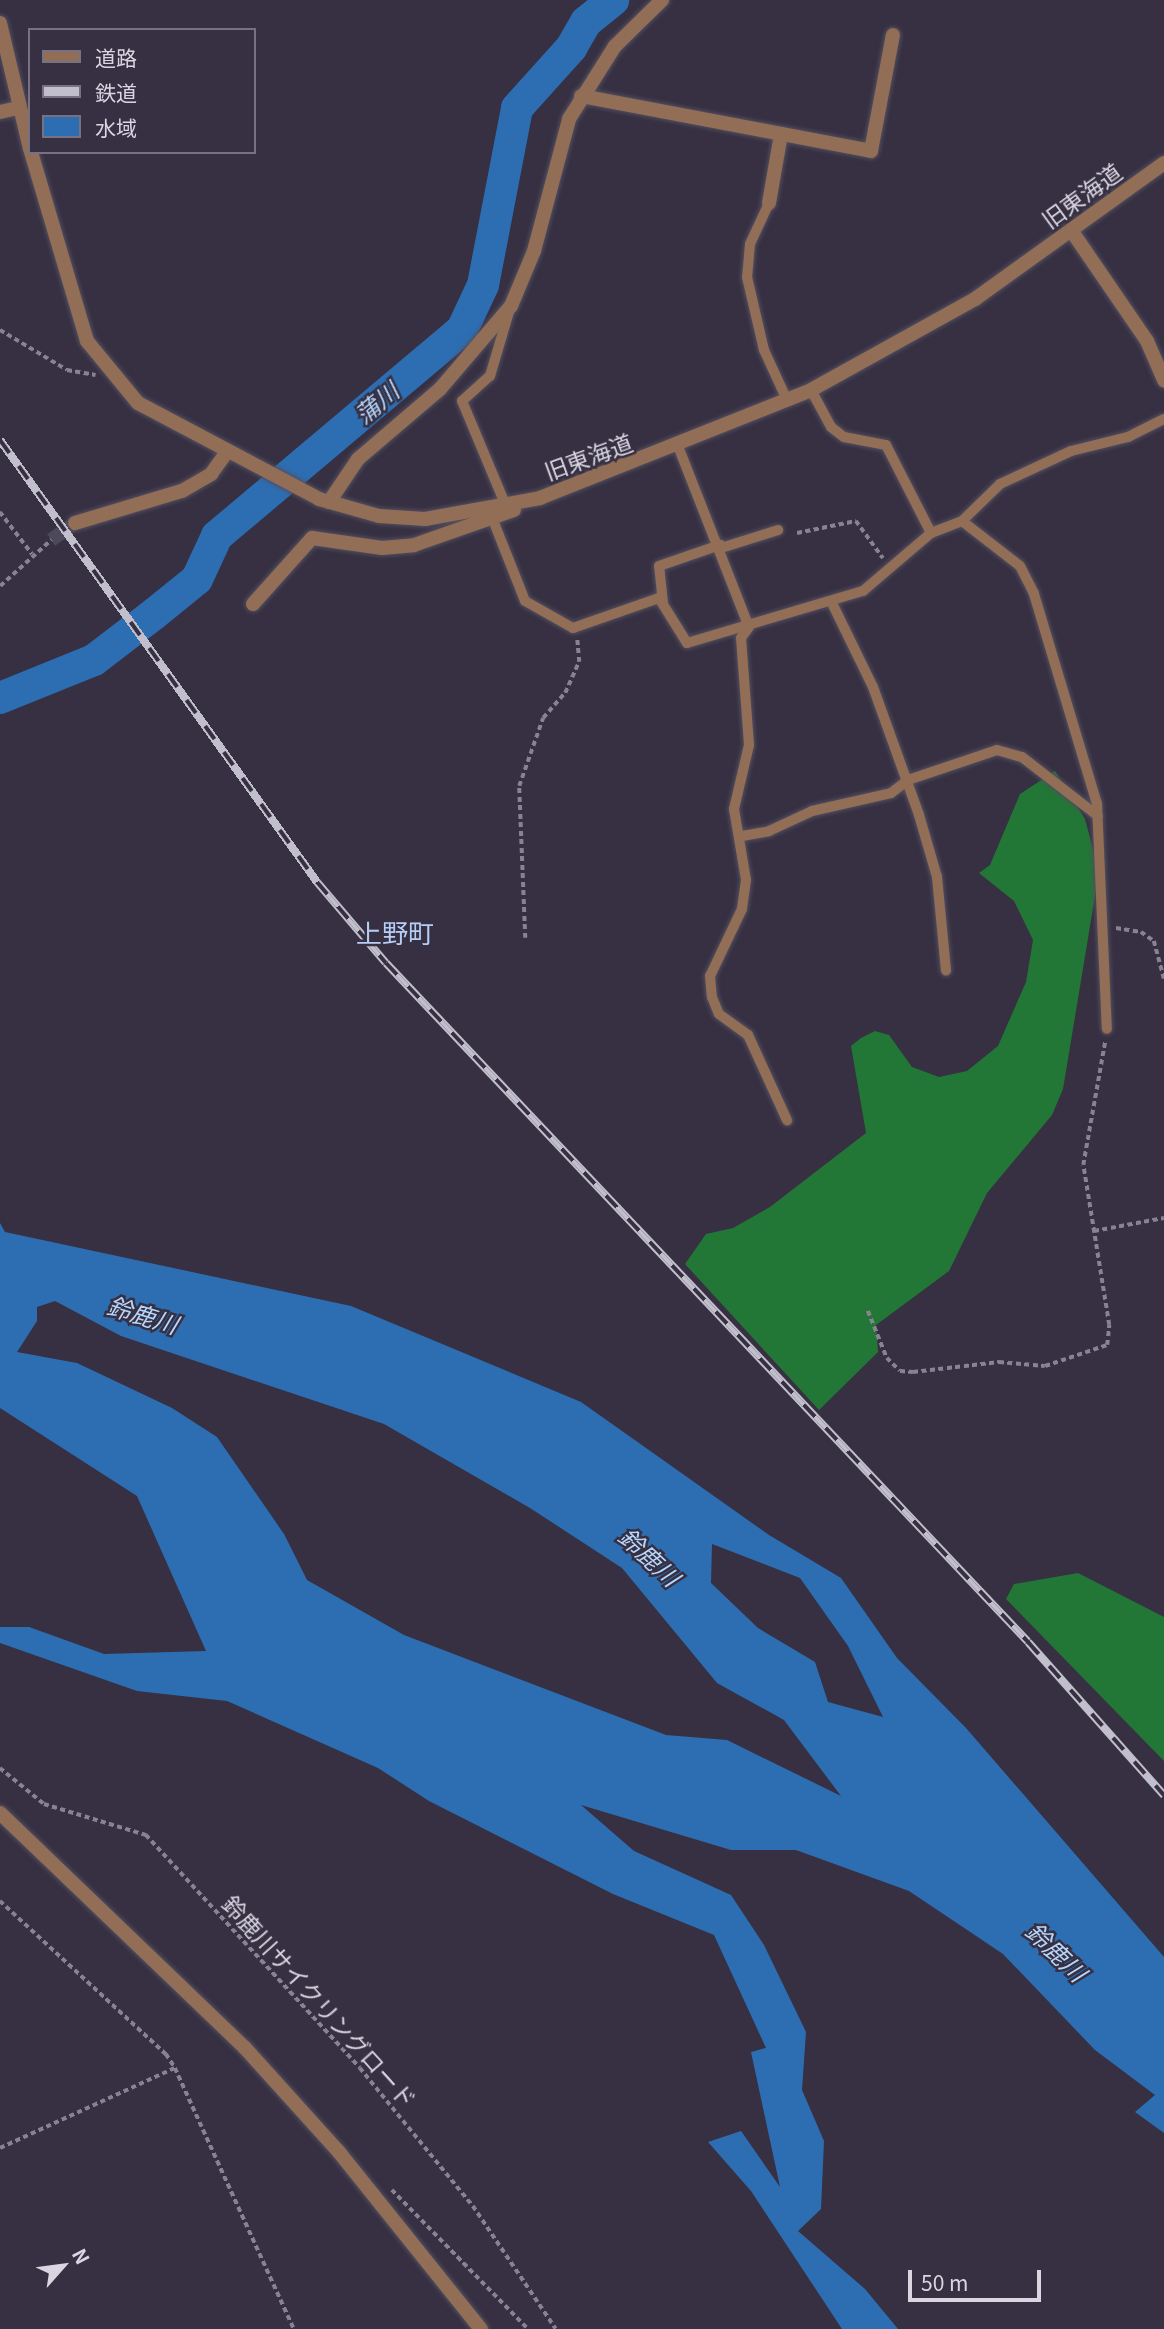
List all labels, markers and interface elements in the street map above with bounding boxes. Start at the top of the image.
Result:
legend [28,28,256,154]
text: 道路 [95,42,137,72]
text: 鉄道 [95,77,137,107]
text: 水域 [95,112,137,142]
street label: 旧東海道 [1036,157,1126,233]
water label: 蒲川 [348,376,404,428]
street label: 旧東海道 [540,427,636,485]
district label: 上野町 [356,916,434,948]
water label: 鈴鹿川 [104,1290,182,1338]
water label: 鈴鹿川 [614,1521,686,1591]
street label: 鈴鹿川サイクリングロード [217,1889,423,2113]
water label: 鈴鹿川 [1021,1916,1093,1986]
north arrow [28,2231,98,2301]
text: N [67,2243,97,2269]
scale bar [912,2256,1045,2300]
text: 50 m [921,2267,968,2297]

